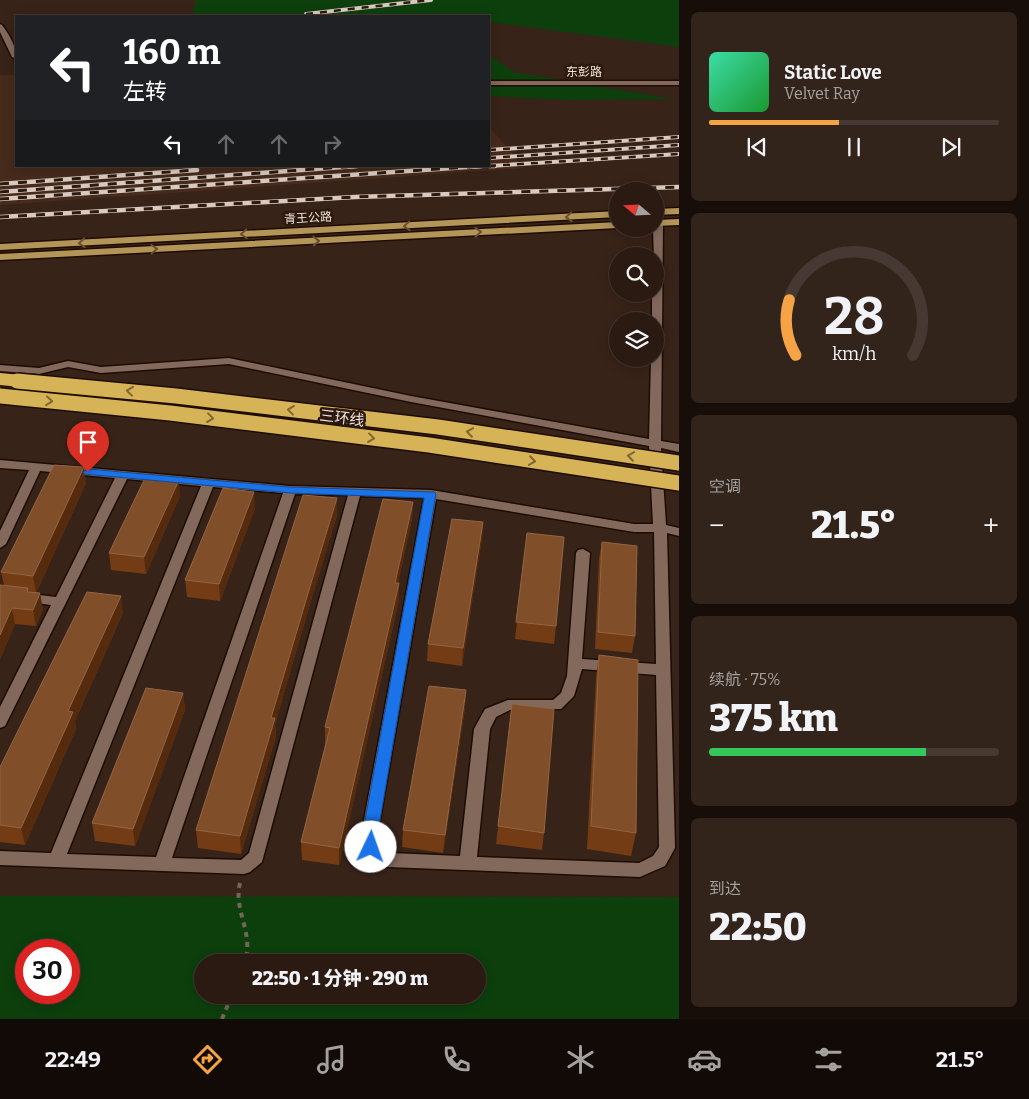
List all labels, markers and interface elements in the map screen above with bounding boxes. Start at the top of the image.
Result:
text: 160 m [123,31,221,73]
icon: left [40,35,105,100]
text: Static Love [784,61,882,84]
street label: 东彭路 [566,65,602,79]
text: 左转 [123,78,167,105]
text: Velvet Ray [784,84,860,103]
icon: left [159,130,187,158]
icon: ahead [212,130,240,158]
icon: ahead [265,130,293,158]
icon: right [318,130,346,158]
icon: previous [743,133,771,161]
icon: pause [840,133,868,161]
icon: next [937,133,965,161]
north arrow [609,182,664,238]
map controls [609,182,664,367]
street label: 青王公路 [284,210,332,226]
one-way arrow [565,212,573,223]
one-way arrow [402,220,410,231]
one-way arrow [474,227,482,238]
one-way arrow [240,229,248,240]
one-way arrow [312,236,320,247]
one-way arrow [78,238,86,249]
one-way arrow [150,244,158,255]
button: search [609,247,664,302]
text: 28 [824,285,884,348]
button: layers [609,312,664,367]
text: km/h [832,343,876,365]
one-way arrow [126,386,134,397]
one-way arrow [45,395,53,406]
one-way arrow [287,405,295,416]
street label: 三环线 [319,406,365,430]
one-way arrow [206,412,214,423]
pin [67,421,109,472]
one-way arrow [466,427,474,438]
icon: arrive [74,428,102,456]
one-way arrow [368,432,376,443]
one-way arrow [626,451,634,462]
one-way arrow [528,455,537,465]
text: 空调 [709,477,741,496]
text: 21.5° [811,502,897,548]
text: − [709,509,724,542]
text: + [983,509,999,542]
text: 续航 · 75% [709,670,781,689]
text: 375 km [709,695,838,741]
position arrow [344,820,396,872]
text: 到达 [709,879,741,898]
text: 22:50 [709,904,807,950]
speed limit sign: 30 [15,939,80,1004]
text: 22:50 · 1 分钟 · 290 m [252,967,428,990]
icon: directions [190,1042,225,1077]
icon: music [314,1042,349,1077]
icon: phone [439,1042,474,1077]
icon: climate [563,1042,598,1077]
icon: car [687,1042,722,1077]
icon: filters [811,1042,846,1077]
text: 22:49 [45,1046,101,1073]
text: 21.5° [936,1046,984,1073]

